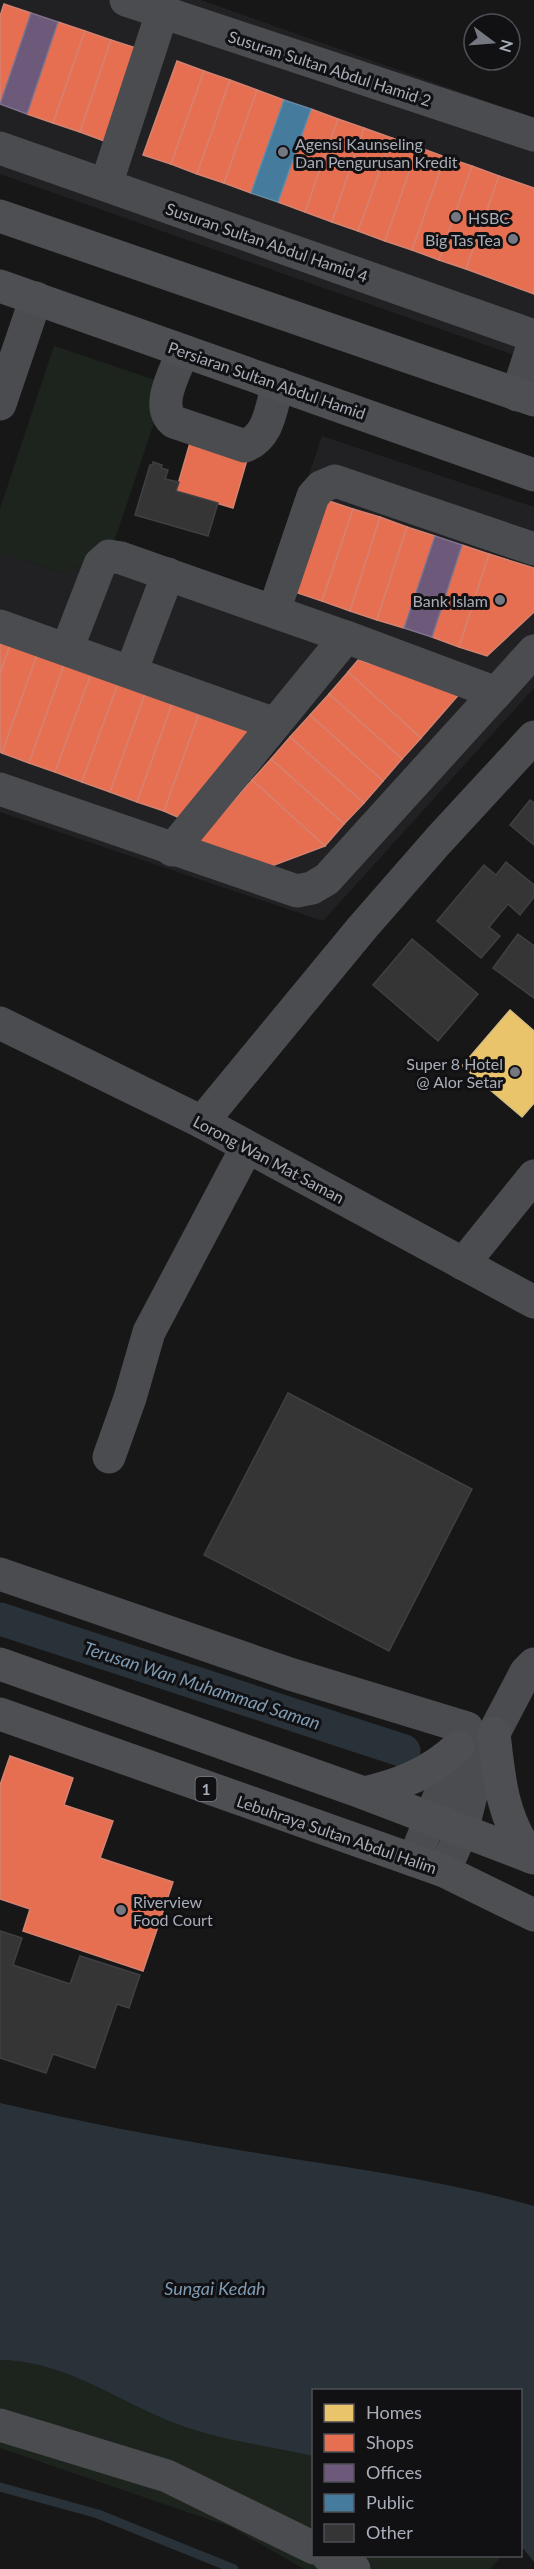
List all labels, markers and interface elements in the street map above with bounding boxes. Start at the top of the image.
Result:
north arrow [462,12,522,72]
street label: Susuran Sultan Abdul Hamid 2 [226,26,434,110]
text: N [496,38,518,55]
place label: Agensi Kaunseling Dan Pengurusan Kredit [295,134,458,171]
marker: Agensi Kaunseling Dan Pengurusan Kredit [276,145,290,159]
street label: Susuran Sultan Abdul Hamid 4 [164,198,370,286]
place label: HSBC [468,208,510,227]
marker: HSBC [449,210,463,224]
place label: Big Tas Tea [425,230,501,249]
marker: Big Tas Tea [506,232,520,246]
street label: Persiaran Sultan Abdul Hamid [166,337,368,423]
place label: Bank Islam [413,591,488,610]
marker: Bank Islam [493,593,507,607]
place label: Super 8 Hotel @ Alor Setar [406,1054,503,1091]
marker: Super 8 Hotel @ Alor Setar [508,1065,522,1079]
street label: Lorong Wan Mat Saman [190,1111,348,1207]
water label: Terusan Wan Muhammad Saman [81,1636,323,1734]
road number: 1 [196,1777,216,1801]
street label: Lebuhraya Sultan Abdul Halim [235,1791,439,1877]
place label: Riverview Food Court [133,1892,213,1929]
marker: Riverview Food Court [114,1903,128,1917]
water label: Sungai Kedah [164,2277,266,2299]
legend [312,2389,522,2557]
text: Homes [366,2401,422,2423]
text: Shops [366,2431,414,2453]
text: Offices [366,2461,422,2483]
text: Public [366,2491,414,2513]
text: Other [366,2521,413,2543]

